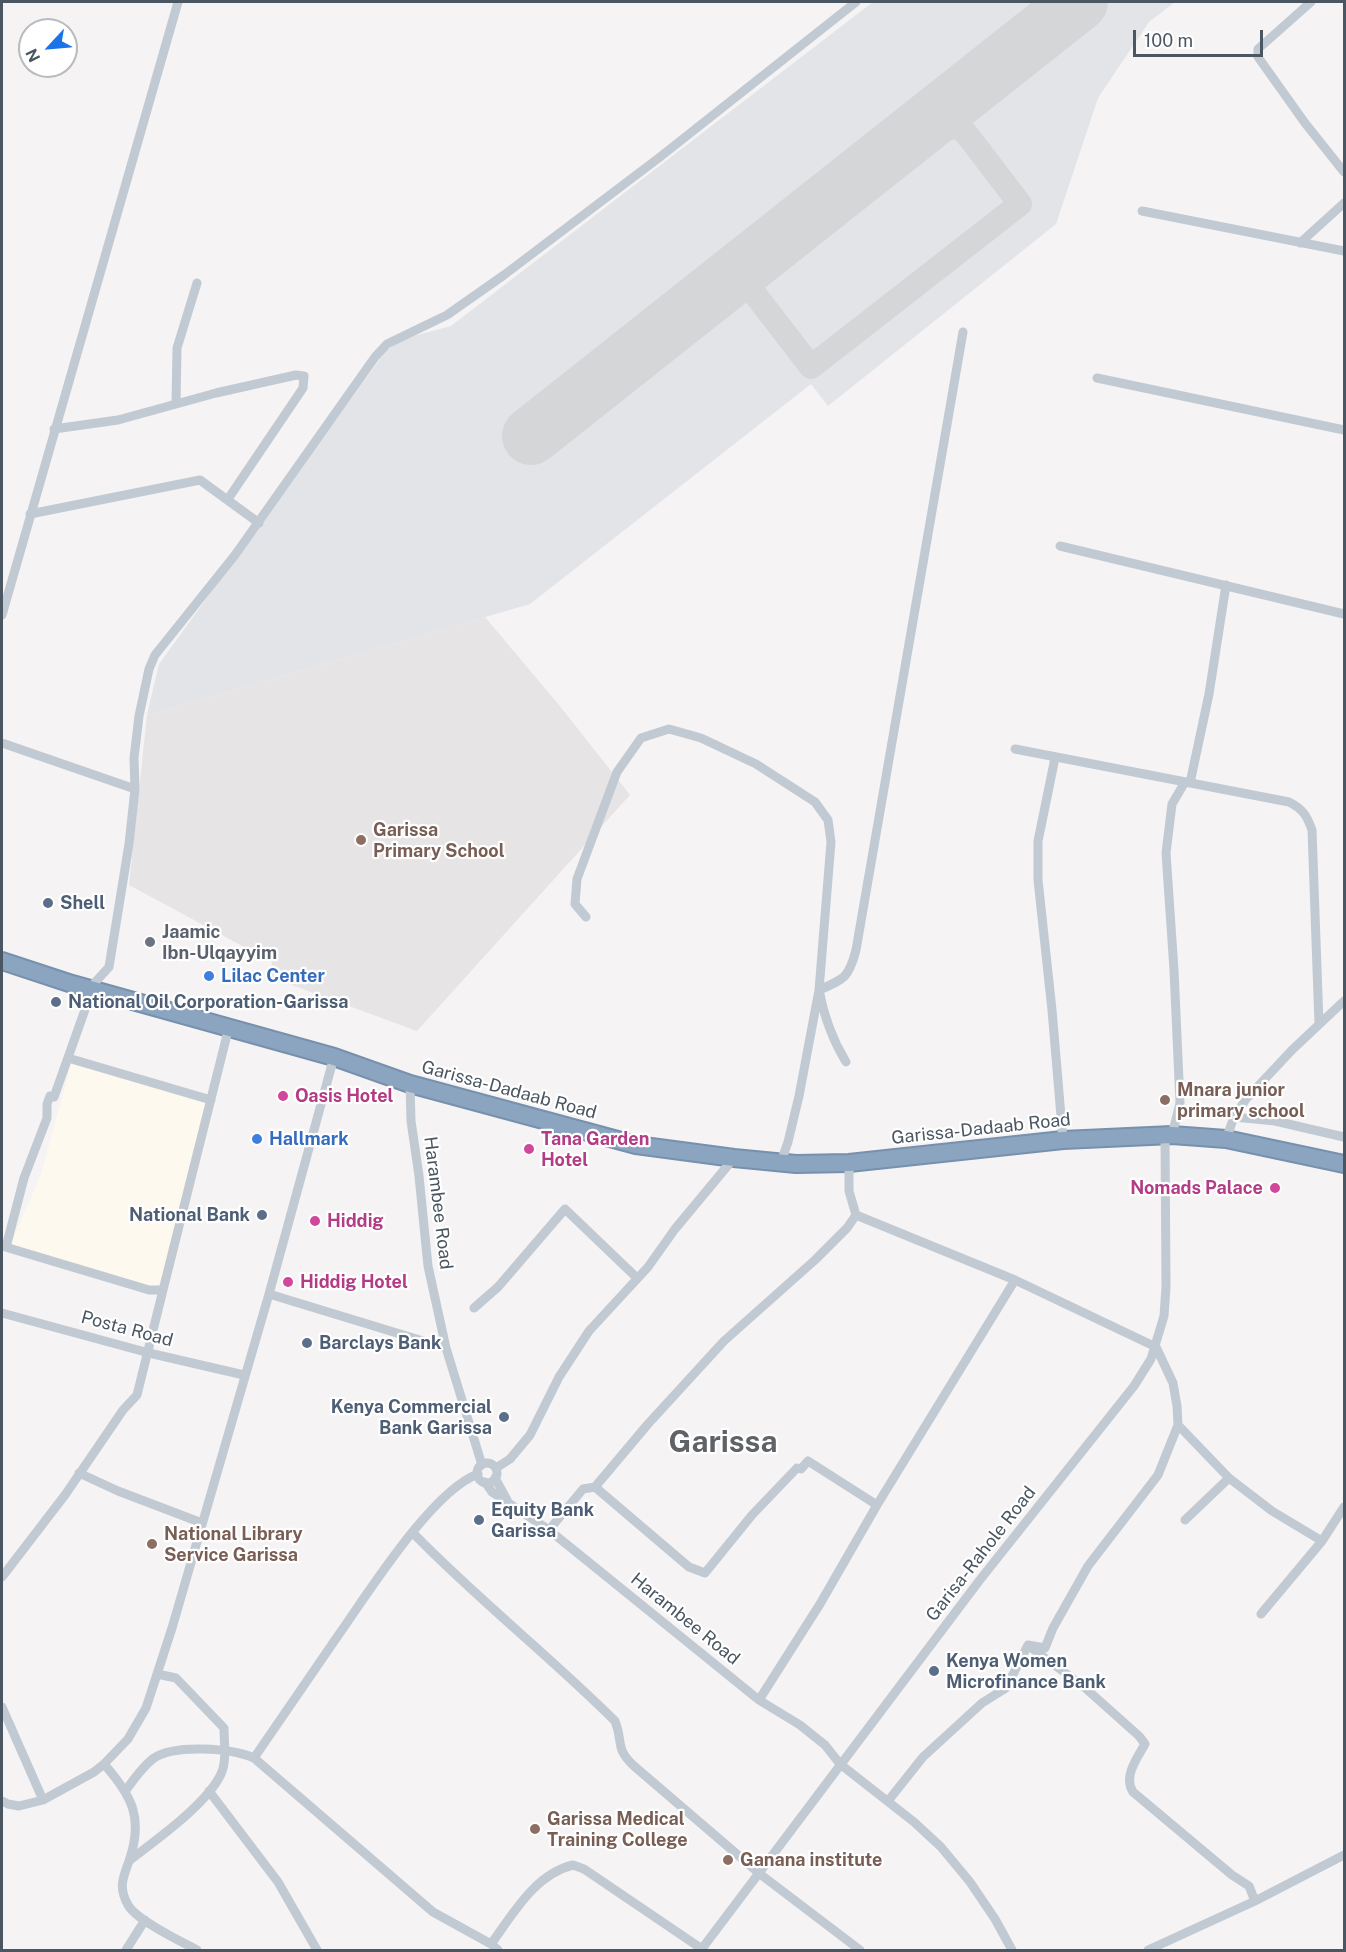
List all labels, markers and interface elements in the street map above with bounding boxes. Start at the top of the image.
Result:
north arrow [18,18,78,78]
scale bar [1136,18,1266,56]
text: 100 m [1144,30,1193,51]
text: N [22,45,44,65]
place label: Garissa Primary School [373,819,505,862]
marker: Garissa Primary School [354,833,368,847]
place label: Shell [60,892,105,914]
marker: Shell [41,896,55,910]
place label: Jaamic Ibn-Ulqayyim [162,921,277,964]
marker: Jaamic Ibn-Ulqayyim [143,935,157,949]
place label: Lilac Center [221,965,325,987]
marker: Lilac Center [202,969,216,983]
place label: National Oil Corporation-Garissa [68,991,348,1013]
marker: National Oil Corporation-Garissa [49,995,63,1009]
street label: Garissa-Dadaab Road [419,1056,599,1124]
place label: Mnara junior primary school [1177,1079,1305,1122]
place label: Oasis Hotel [295,1085,393,1107]
marker: Oasis Hotel [276,1089,290,1103]
marker: Mnara junior primary school [1158,1093,1172,1107]
street label: Garissa-Dadaab Road [890,1109,1072,1149]
place label: Hallmark [269,1128,349,1150]
place label: Tana Garden Hotel [541,1128,649,1170]
marker: Hallmark [250,1132,264,1146]
street label: Harambee Road [419,1135,457,1271]
marker: Tana Garden Hotel [522,1142,536,1156]
place label: Nomads Palace [1130,1177,1263,1199]
marker: Nomads Palace [1268,1181,1282,1195]
place label: National Bank [129,1204,250,1226]
marker: National Bank [255,1208,269,1222]
place label: Hiddig [327,1210,384,1232]
marker: Hiddig [308,1214,322,1228]
place label: Hiddig Hotel [300,1271,408,1293]
marker: Hiddig Hotel [281,1275,295,1289]
street label: Posta Road [79,1306,175,1352]
place label: Barclays Bank [319,1332,441,1354]
marker: Barclays Bank [300,1336,314,1350]
place label: Kenya Commercial Bank Garissa [331,1396,492,1438]
marker: Kenya Commercial Bank Garissa [497,1410,511,1424]
district label: Garissa [669,1425,777,1461]
street label: Garisa-Rahole Road [922,1482,1040,1626]
place label: Equity Bank Garissa [491,1499,594,1541]
marker: Equity Bank Garissa [472,1513,486,1527]
place label: National Library Service Garissa [164,1523,303,1565]
marker: National Library Service Garissa [145,1537,159,1551]
street label: Harambee Road [626,1568,744,1670]
place label: Kenya Women Microfinance Bank [946,1650,1106,1692]
marker: Kenya Women Microfinance Bank [927,1664,941,1678]
place label: Garissa Medical Training College [547,1808,688,1850]
marker: Garissa Medical Training College [528,1822,542,1836]
place label: Ganana institute [740,1849,882,1871]
marker: Ganana institute [721,1853,735,1867]

